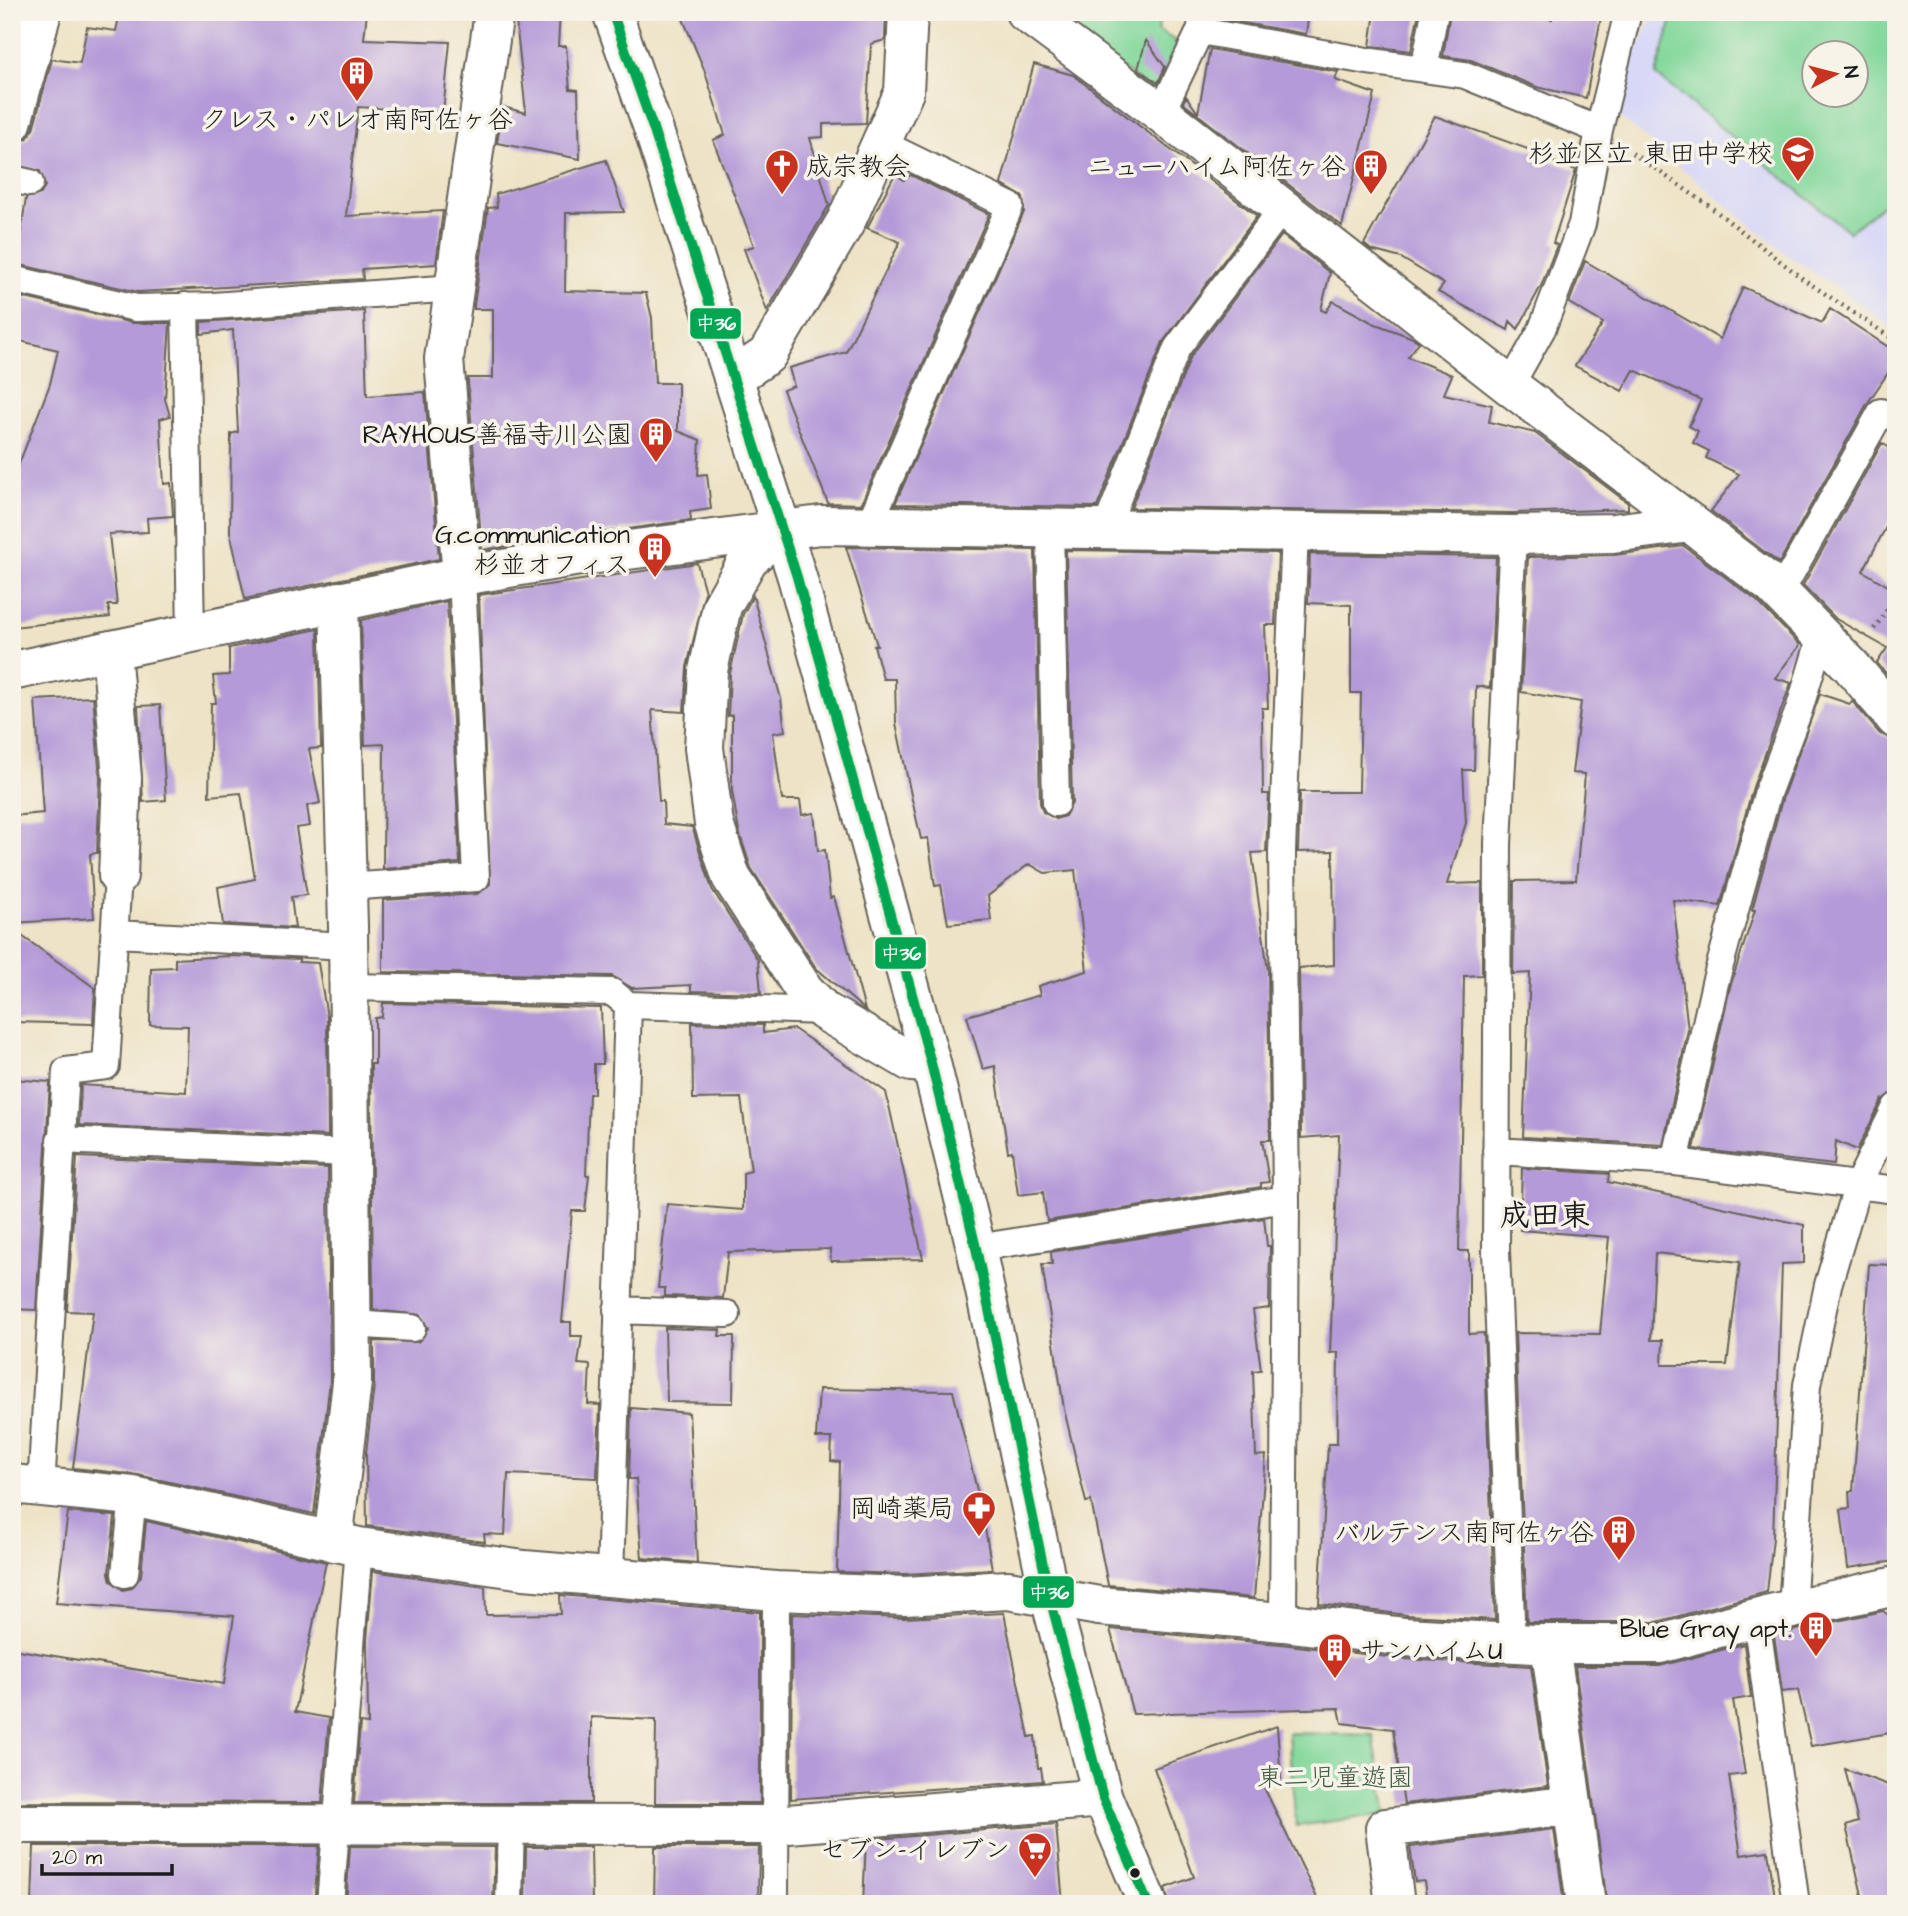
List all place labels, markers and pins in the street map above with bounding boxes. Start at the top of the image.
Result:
building icon: クレス・パレオ南阿佐ヶ谷 [338,54,376,103]
place label: クレス・パレオ南阿佐ヶ谷 [201,102,513,138]
school or university icon: 杉並区立 東田中学校 [1779,134,1817,183]
place label: 杉並区立 東田中学校 [1529,136,1773,172]
church icon: 成宗教会 [763,147,801,196]
building icon: ニューハイム阿佐ヶ谷 [1352,147,1390,196]
place label: 成宗教会 [806,149,910,185]
place label: ニューハイム阿佐ヶ谷 [1087,149,1346,185]
building icon: RAYHOUS善福寺川公園 [637,415,675,464]
place label: RAYHOUS善福寺川公園 [362,417,632,453]
place label: G.communication 杉並オフィス [435,517,630,583]
building icon: G.communication 杉並オフィス [636,530,674,579]
pharmacy icon: 岡崎薬局 [960,1489,998,1538]
place label: 岡崎薬局 [850,1491,954,1527]
building icon: バルテンス南阿佐ヶ谷 [1600,1513,1638,1562]
place label: バルテンス南阿佐ヶ谷 [1334,1515,1594,1551]
building icon: Blue Gray apt. [1797,1609,1835,1658]
place label: Blue Gray apt. [1620,1611,1792,1649]
building icon: サンハイムU [1316,1631,1354,1680]
place label: サンハイムU [1360,1633,1503,1669]
supermarket icon: セブン-イレブン [1016,1830,1054,1879]
place label: セブン-イレブン [820,1832,1010,1868]
unlabelled marker [1128,1866,1142,1880]

